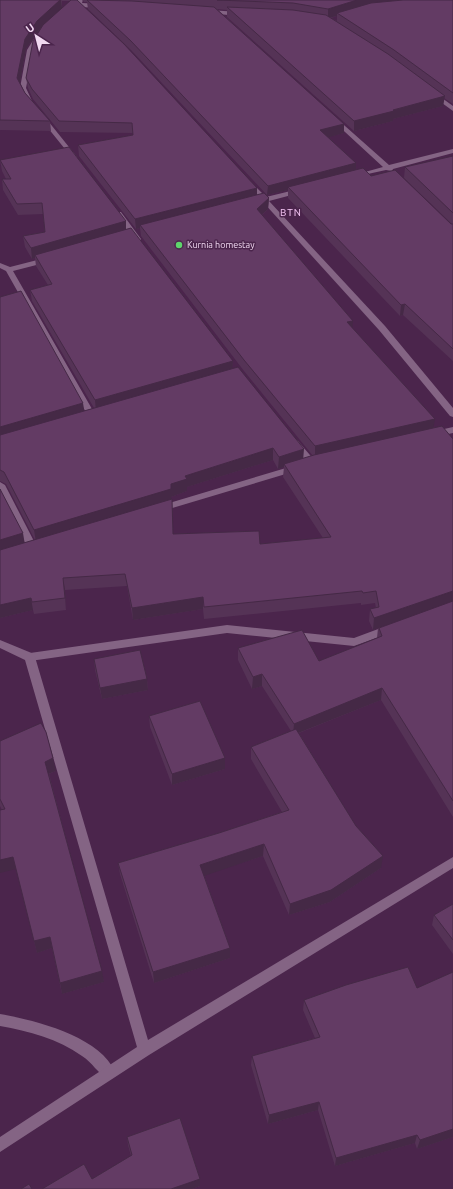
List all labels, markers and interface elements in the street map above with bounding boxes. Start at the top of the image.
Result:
north arrow [16,16,56,56]
text: U [23,21,37,35]
district label: BTN [280,207,302,218]
marker: Kurnia homestay [174,240,184,250]
place label: Kurnia homestay [187,240,255,250]

